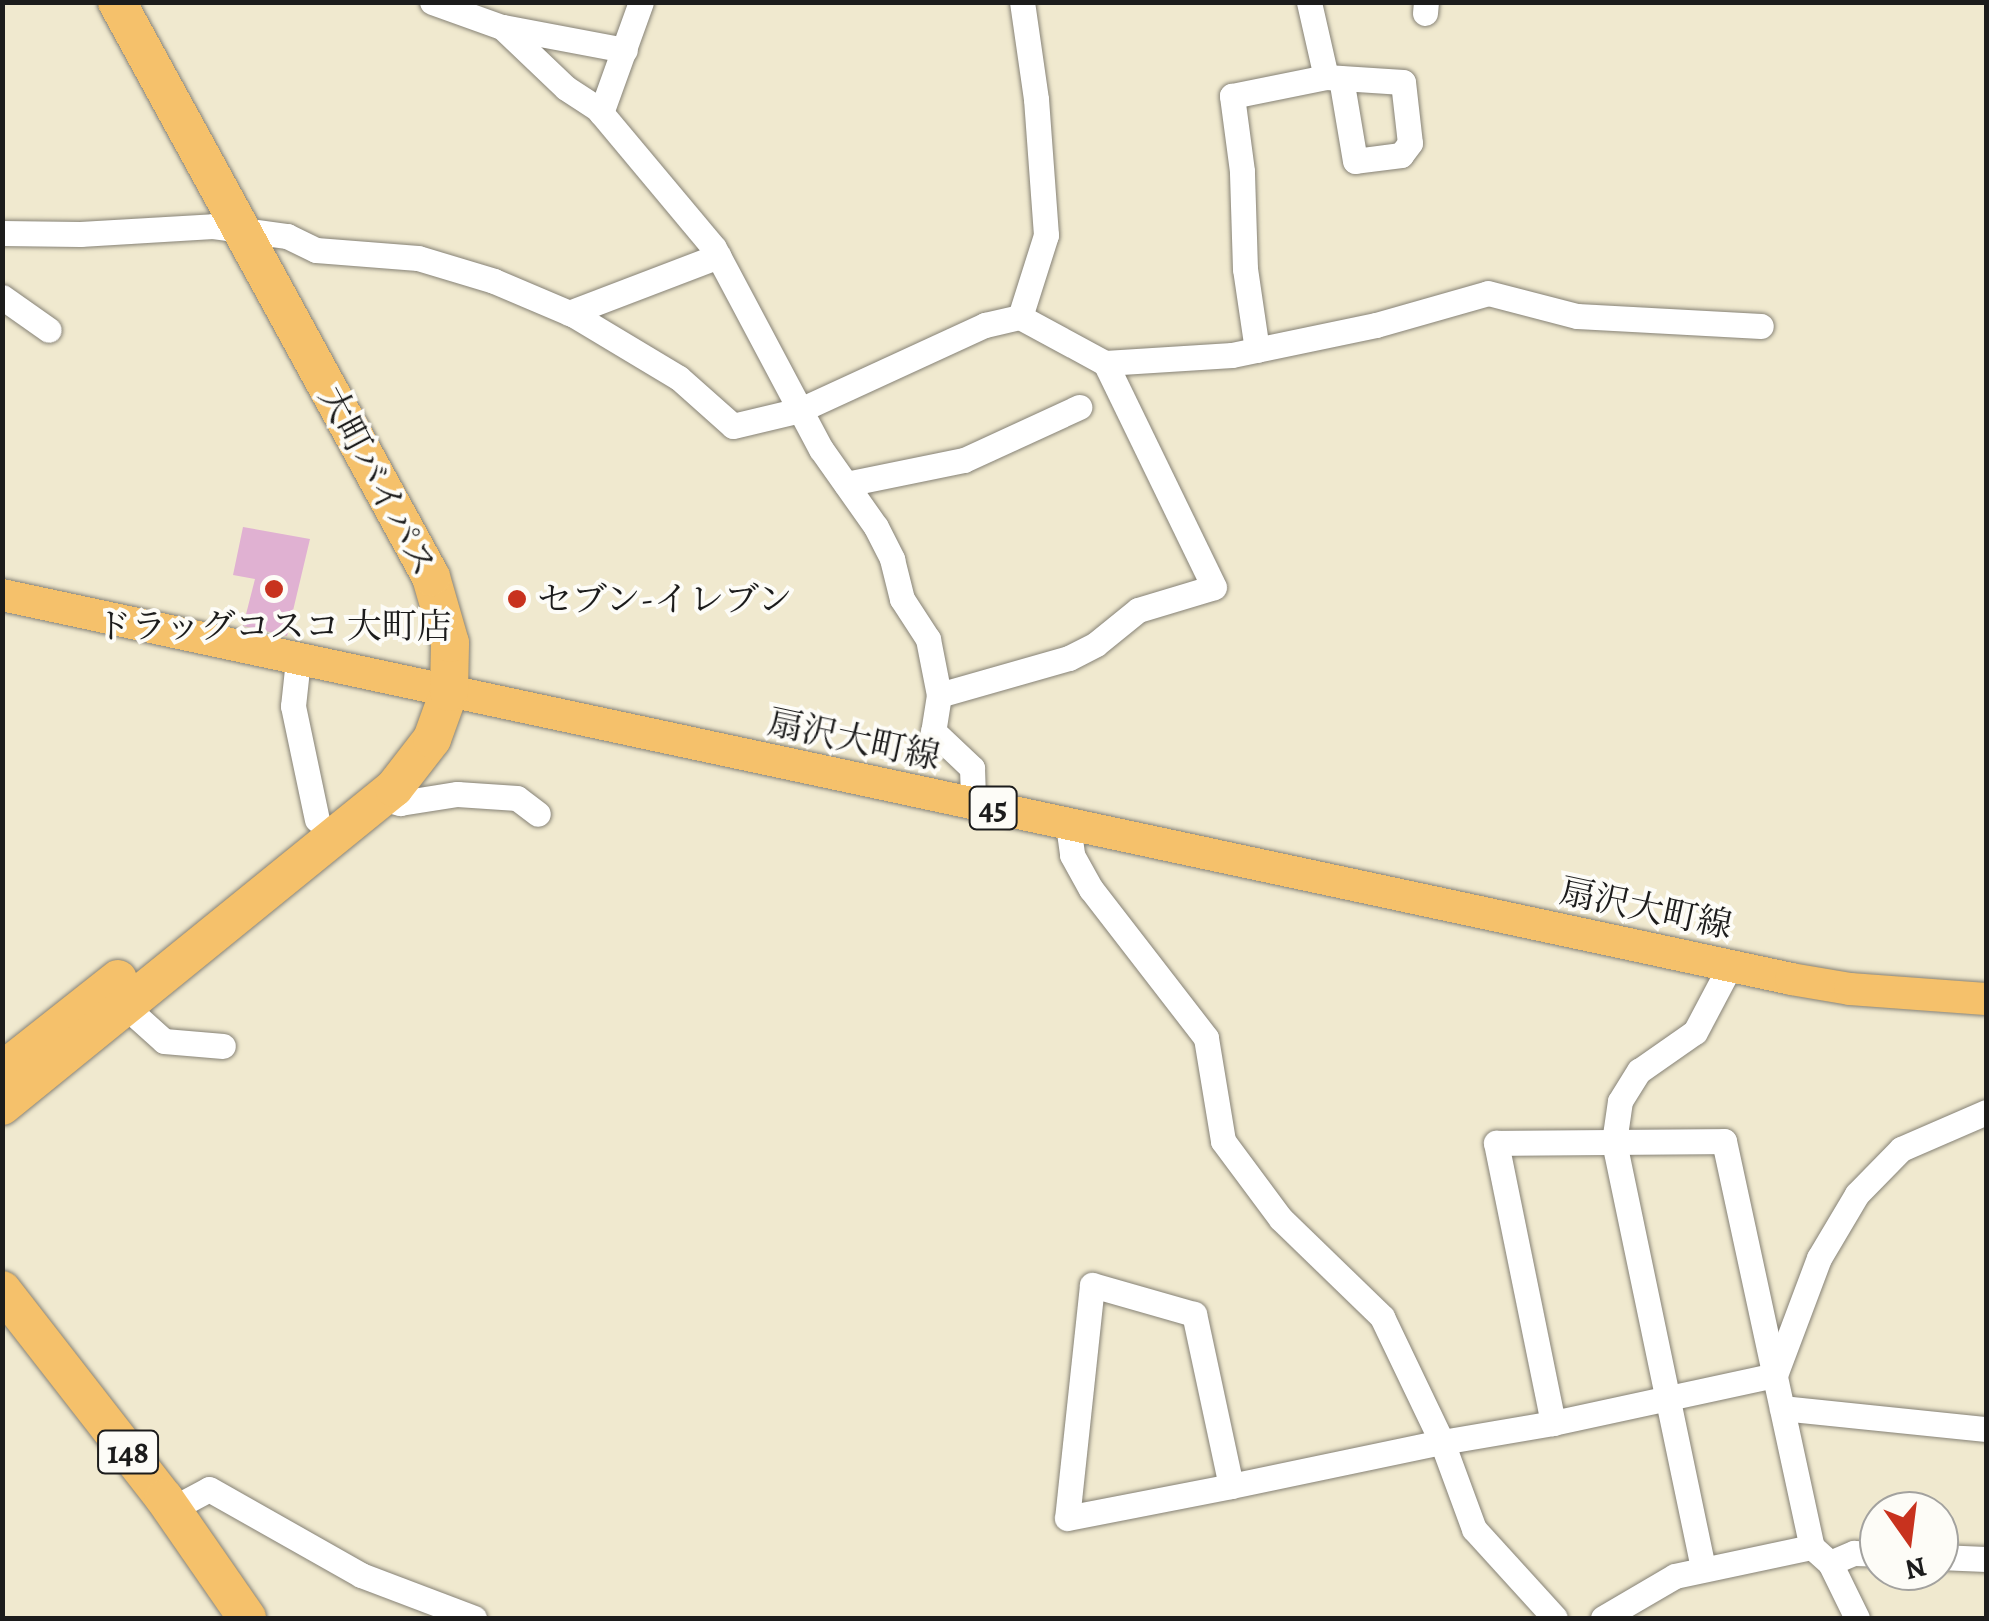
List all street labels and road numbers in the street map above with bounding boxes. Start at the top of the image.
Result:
street label: 大町バイパス [310,378,446,584]
street label: 扇沢大町線 [764,700,944,778]
road number: 45 [968,781,1018,835]
street label: 扇沢大町線 [1556,869,1736,947]
road number: 148 [96,1425,160,1479]

